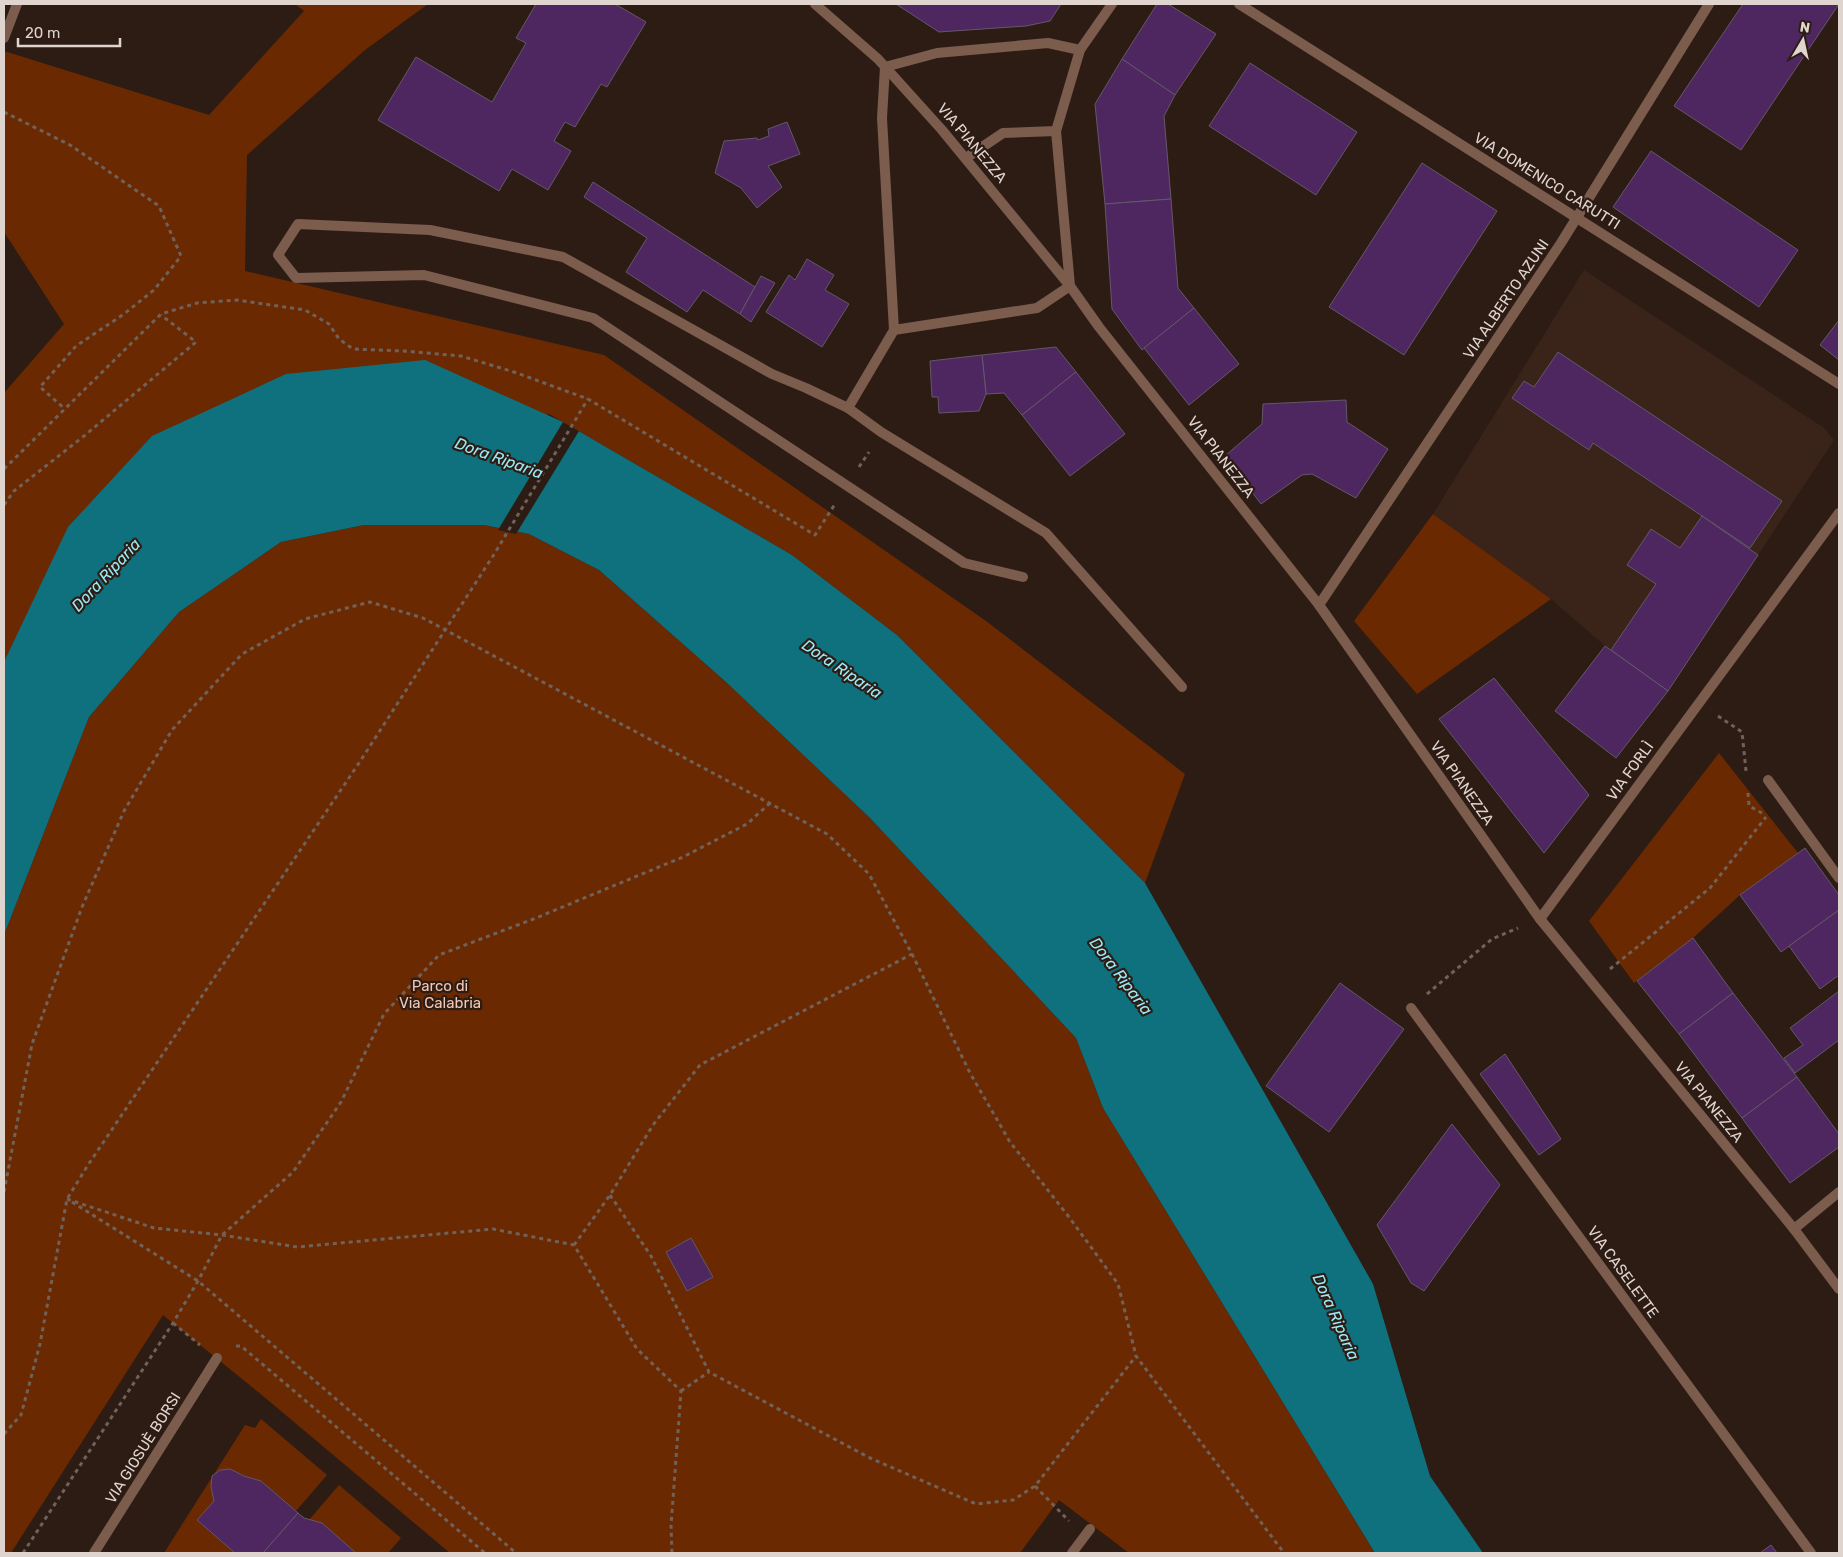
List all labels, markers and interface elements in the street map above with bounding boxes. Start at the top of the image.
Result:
scale bar [18,15,120,47]
north arrow [1778,15,1828,65]
text: N [1799,18,1811,37]
text: 20 m [25,24,60,42]
street label: VIA PIANEZZA [933,99,1011,187]
street label: VIA DOMENICO CARUTTI [1471,129,1623,233]
street label: VIA ALBERTO AZUNI [1459,236,1553,362]
street label: VIA PIANEZZA [1184,413,1258,501]
water label: Dora Riparia [452,433,546,483]
water label: Dora Riparia [68,535,144,615]
water label: Dora Riparia [798,635,886,703]
street label: VIA PIANEZZA [1426,737,1498,829]
street label: VIA FORLÌ [1603,738,1657,804]
water label: Dora Riparia [1086,933,1156,1019]
park label: Parco di Via Calabria [399,977,481,1012]
street label: VIA PIANEZZA [1671,1058,1747,1146]
street label: VIA CASELETTE [1584,1222,1662,1322]
water label: Dora Riparia [1309,1271,1363,1363]
street label: VIA GIOSUÈ BORSI [102,1389,184,1507]

